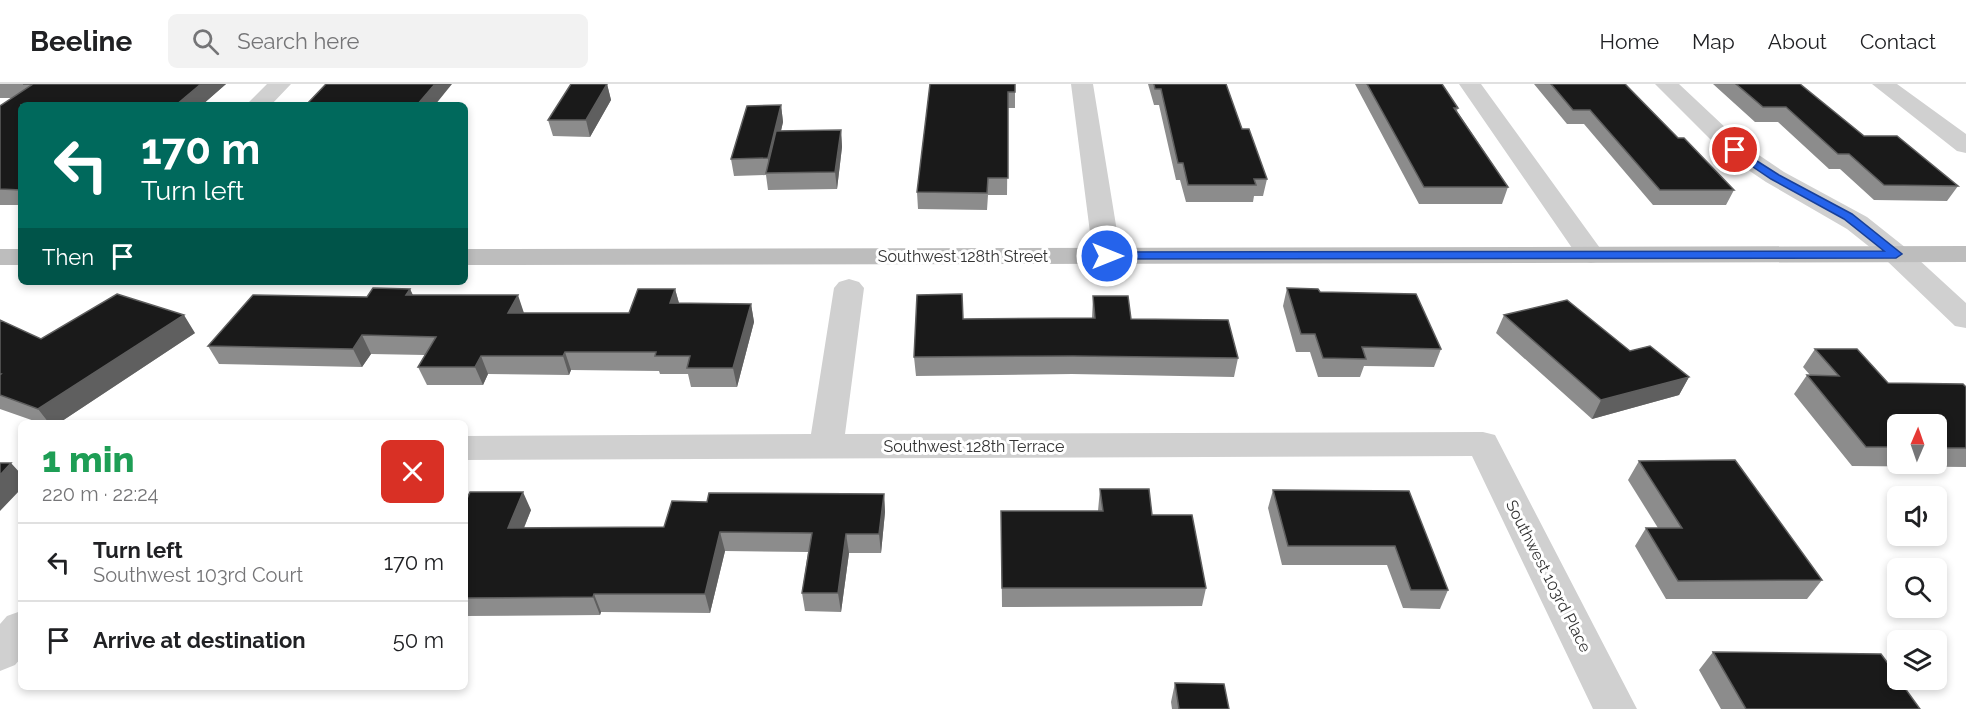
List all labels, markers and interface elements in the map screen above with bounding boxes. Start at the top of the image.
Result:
search box [168,14,588,68]
text: Beeline [30,25,132,58]
icon: search [189,25,222,58]
text: Search here [237,28,359,54]
text: Home [1600,29,1659,54]
text: Map [1692,29,1735,54]
text: About [1768,29,1827,54]
text: Contact [1860,29,1936,54]
pin [1709,124,1760,175]
text: 170 m [141,125,260,174]
icon: left [42,126,120,204]
icon: arrive [1718,133,1751,166]
text: Turn left [141,175,244,206]
position arrow [1075,224,1139,288]
icon: arrive [106,240,139,273]
text: Then [42,244,94,270]
street label: Southwest 128th Street [878,247,1049,266]
north arrow [1887,414,1947,474]
map controls [1887,414,1947,690]
street label: Southwest 128th Terrace [884,437,1064,456]
text: 1 min [42,438,134,480]
button: close [381,440,444,503]
text: 220 m · 22:24 [42,482,158,506]
button: sound [1887,486,1947,546]
street label: Southwest 103rd Place [1502,497,1595,655]
text: Turn left [93,537,183,563]
icon: left [42,546,75,579]
text: 170 m [384,549,444,575]
button: search [1887,558,1947,618]
text: Southwest 103rd Court [93,563,303,587]
icon: arrive [42,624,75,657]
text: Arrive at destination [93,627,306,653]
text: 50 m [393,627,444,653]
button: layers [1887,630,1947,690]

